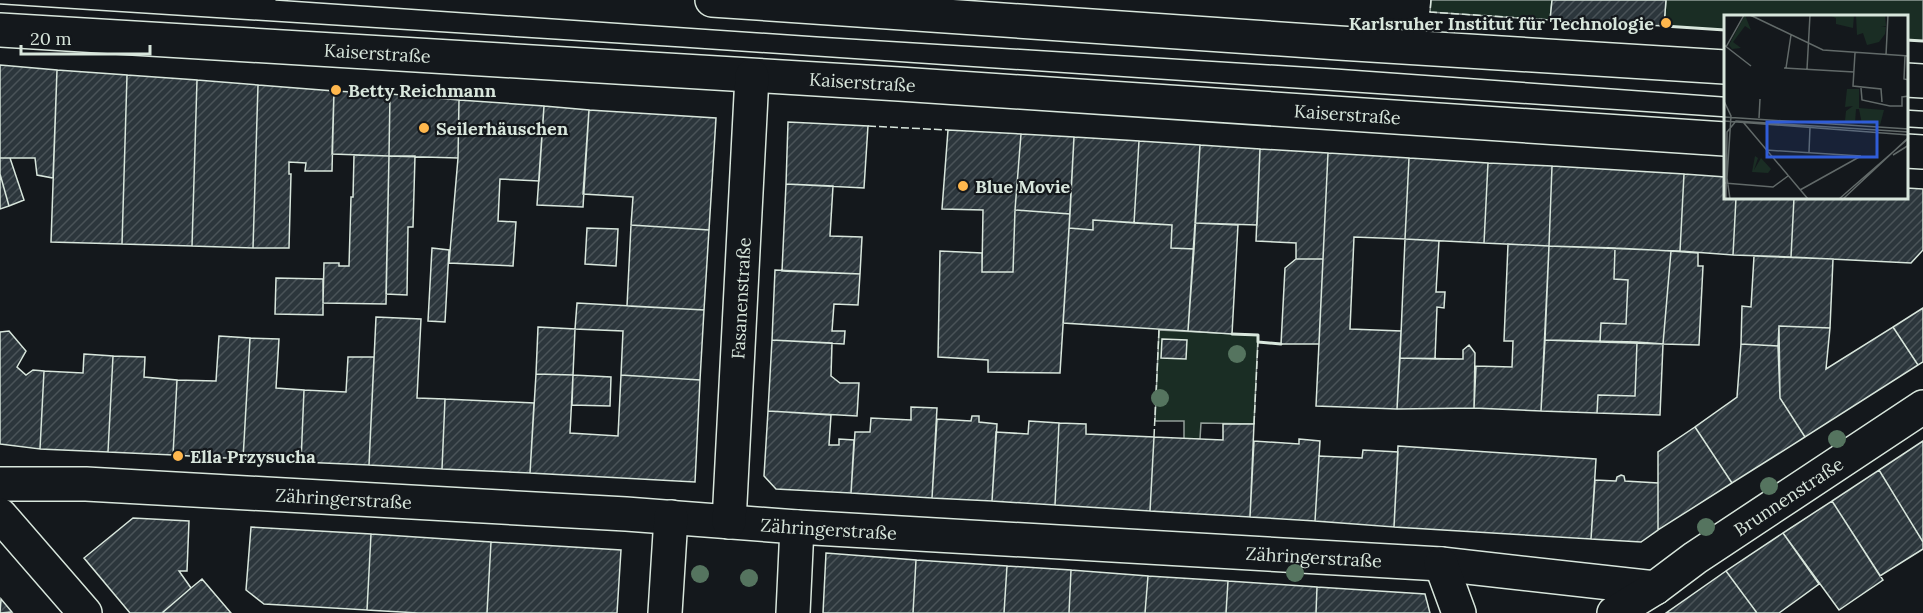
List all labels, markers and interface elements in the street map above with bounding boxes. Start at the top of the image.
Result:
place label: Karlsruher Institut für Technologie [1349,12,1654,35]
inset map [1724,15,1908,200]
marker: Karlsruher Institut für Technologie [1659,16,1673,30]
scale bar [21,18,150,56]
text: 20 m [30,27,72,50]
street label: Kaiserstraße [323,38,432,67]
street label: Kaiserstraße [808,67,917,97]
place label: Betty Reichmann [348,79,497,102]
marker: Betty Reichmann [329,83,343,97]
street label: Kaiserstraße [1293,99,1402,129]
place label: Seilerhäuschen [436,117,569,140]
marker: Seilerhäuschen [417,121,431,135]
place label: Blue Movie [975,175,1071,198]
marker: Blue Movie [956,179,970,193]
street label: Fasanenstraße [726,237,755,360]
place label: Ella Przysucha [190,445,316,468]
marker: Ella Przysucha [171,449,185,463]
street label: Brunnenstraße [1729,452,1848,541]
street label: Zähringerstraße [275,483,413,514]
street label: Zähringerstraße [760,513,898,544]
street label: Zähringerstraße [1245,541,1383,572]

